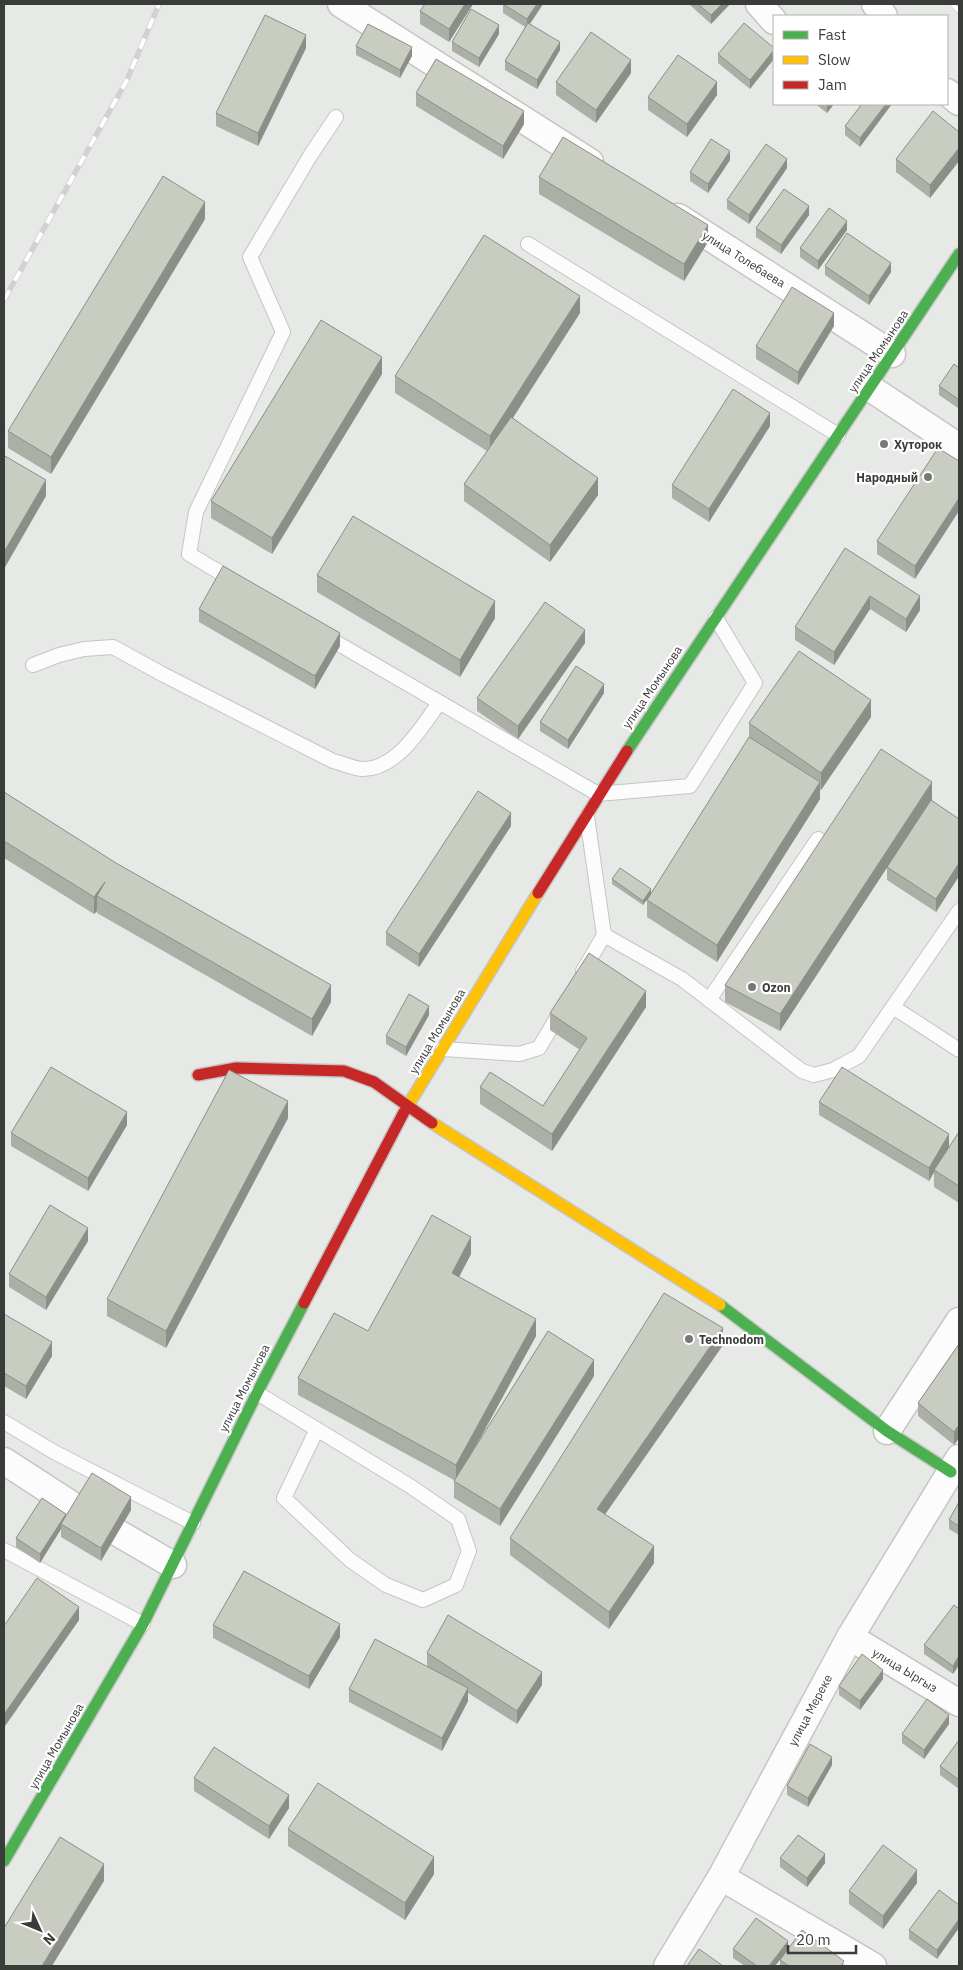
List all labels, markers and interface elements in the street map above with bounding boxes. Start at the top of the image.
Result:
legend [773,15,948,105]
text: Fast [818,25,846,44]
text: Slow [818,50,851,69]
text: Jam [818,75,847,94]
street label: улица Толебаева [700,227,789,291]
street label: улица Момынова [845,306,911,395]
place label: Хуторок [894,437,942,452]
marker: Хуторок [878,438,890,450]
place label: Народный [856,470,918,485]
marker: Народный [922,471,934,483]
street label: улица Момынова [619,642,685,731]
place label: Ozon [762,980,791,995]
marker: Ozon [746,981,758,993]
street label: улица Момынова [406,985,469,1076]
place label: Technodom [699,1332,764,1347]
marker: Technodom [683,1333,695,1345]
street label: улица Момынова [215,1341,273,1434]
street label: улица Ыргыз [870,1645,940,1695]
street label: улица Мереке [785,1671,835,1748]
street label: улица Момынова [25,1700,87,1791]
north arrow [15,1905,65,1955]
scale bar [788,1922,856,1954]
text: N [39,1929,59,1949]
text: 20 m [796,1930,831,1949]

